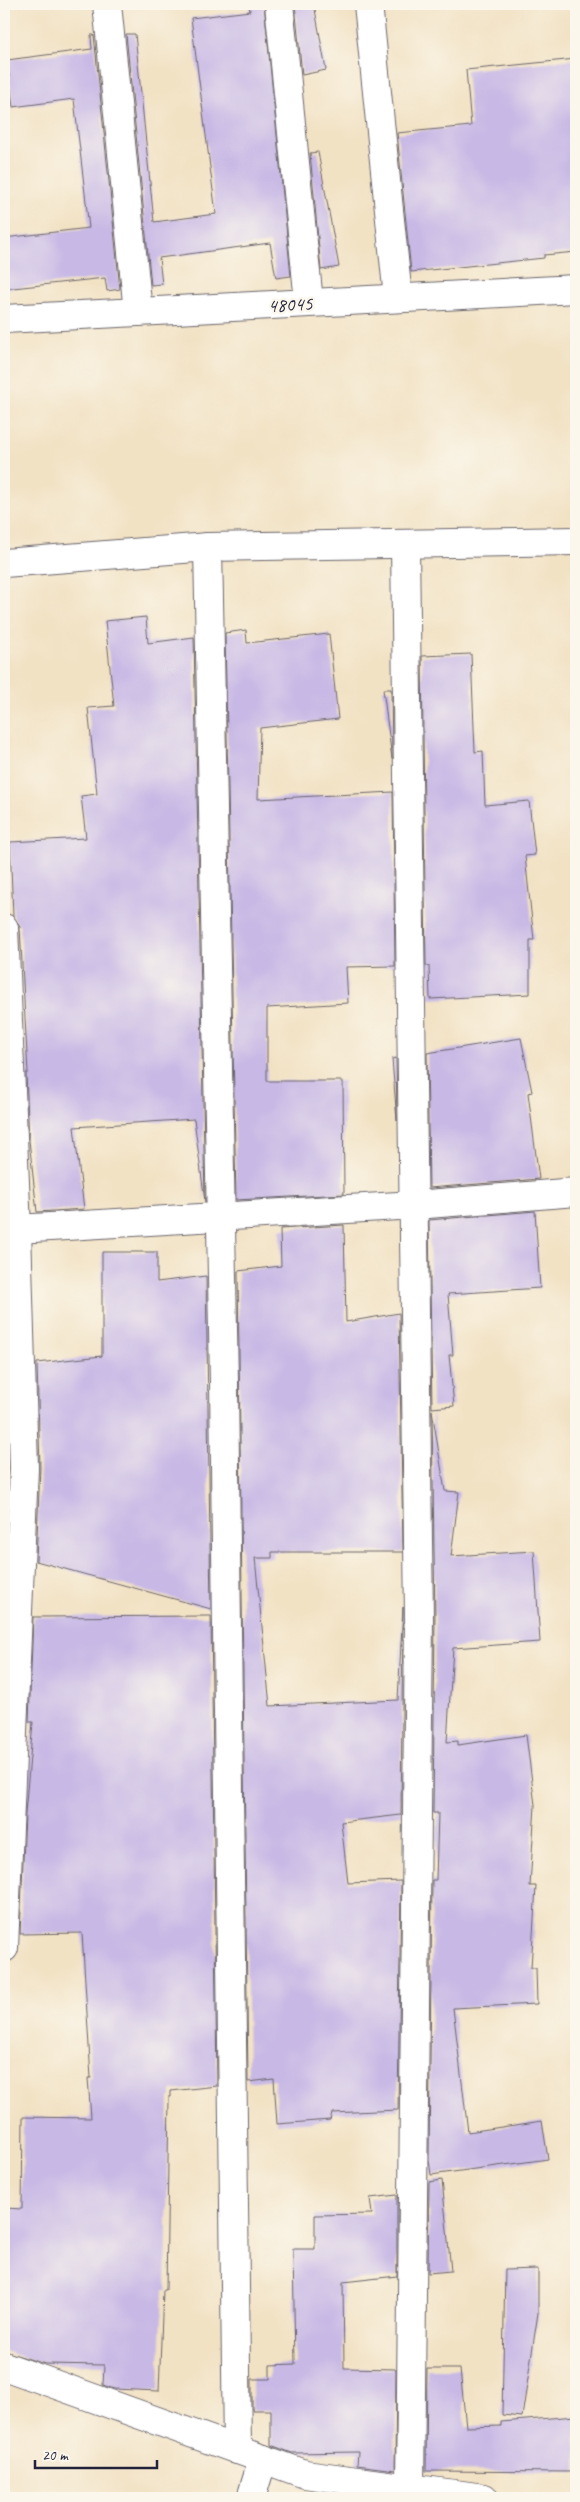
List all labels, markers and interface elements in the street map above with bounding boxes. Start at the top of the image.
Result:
street label: 48045 [267,291,314,318]
scale bar [35,2437,158,2469]
text: 20 m [42,2446,69,2465]

